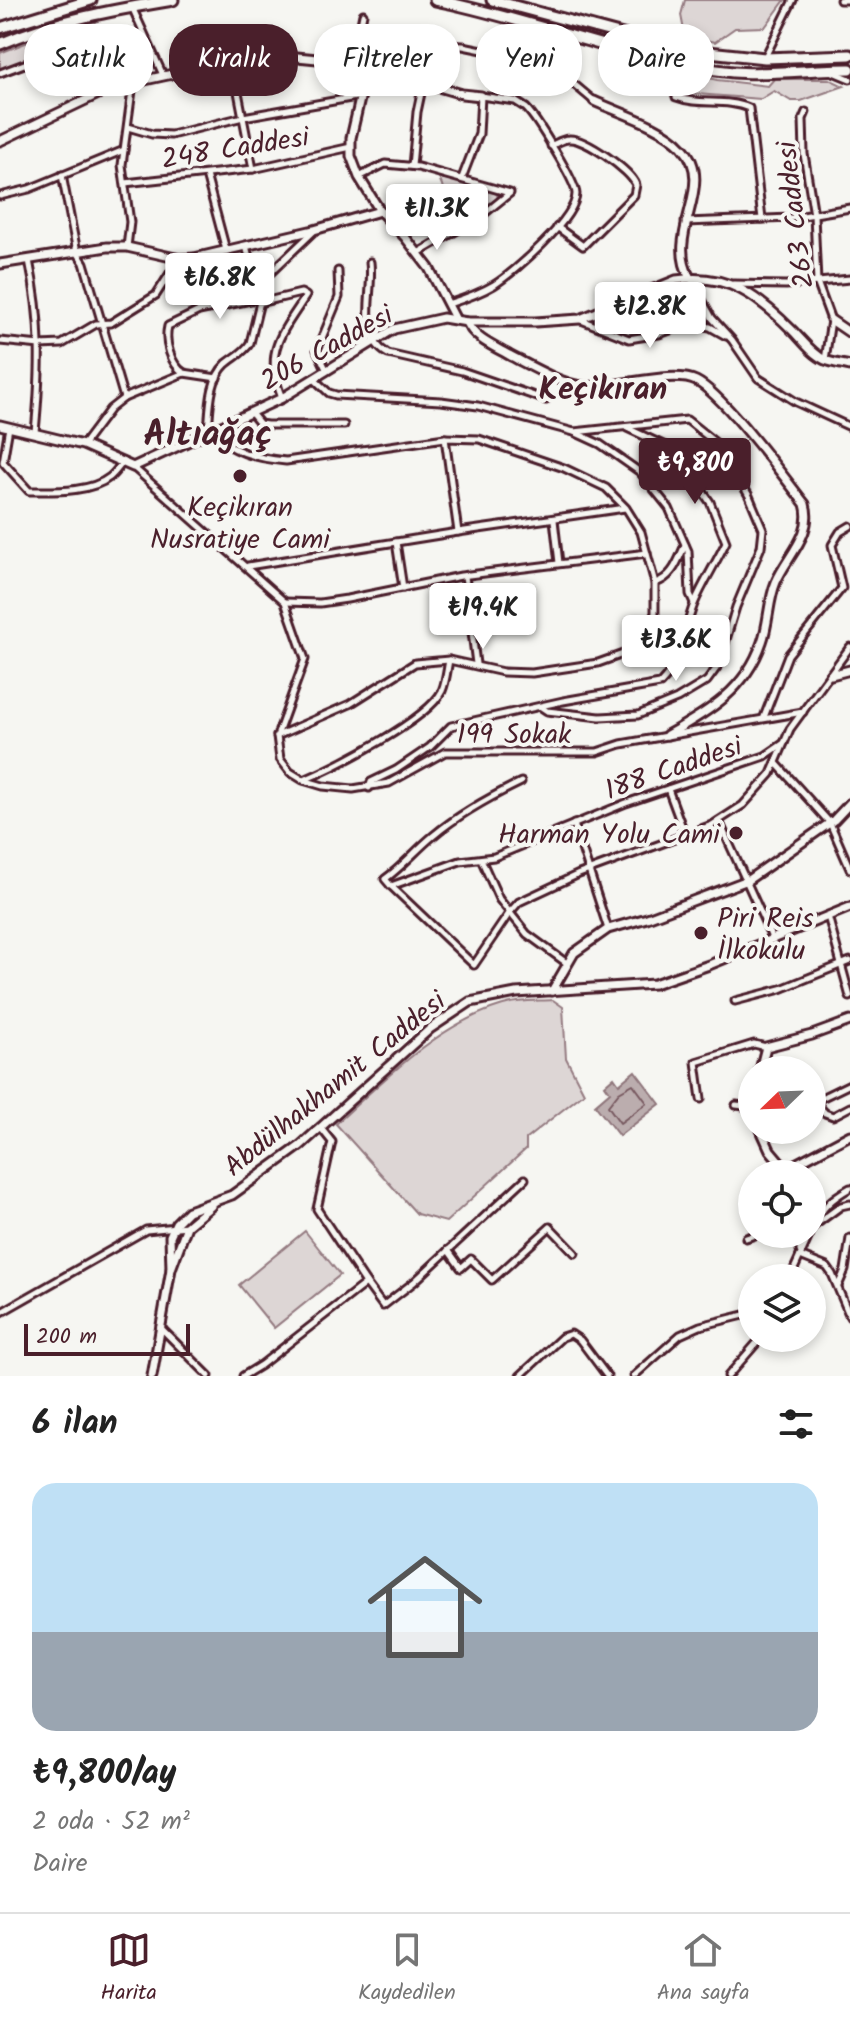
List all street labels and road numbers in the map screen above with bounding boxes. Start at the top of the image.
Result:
street label: 248 Caddesi [158,115,314,183]
street label: 263 Caddesi [765,137,828,291]
street label: 206 Caddesi [252,293,403,404]
street label: 199 Sokak [457,713,572,758]
street label: 188 Caddesi [599,724,750,814]
street label: Abdülhakhamit Caddesi [214,980,458,1189]

